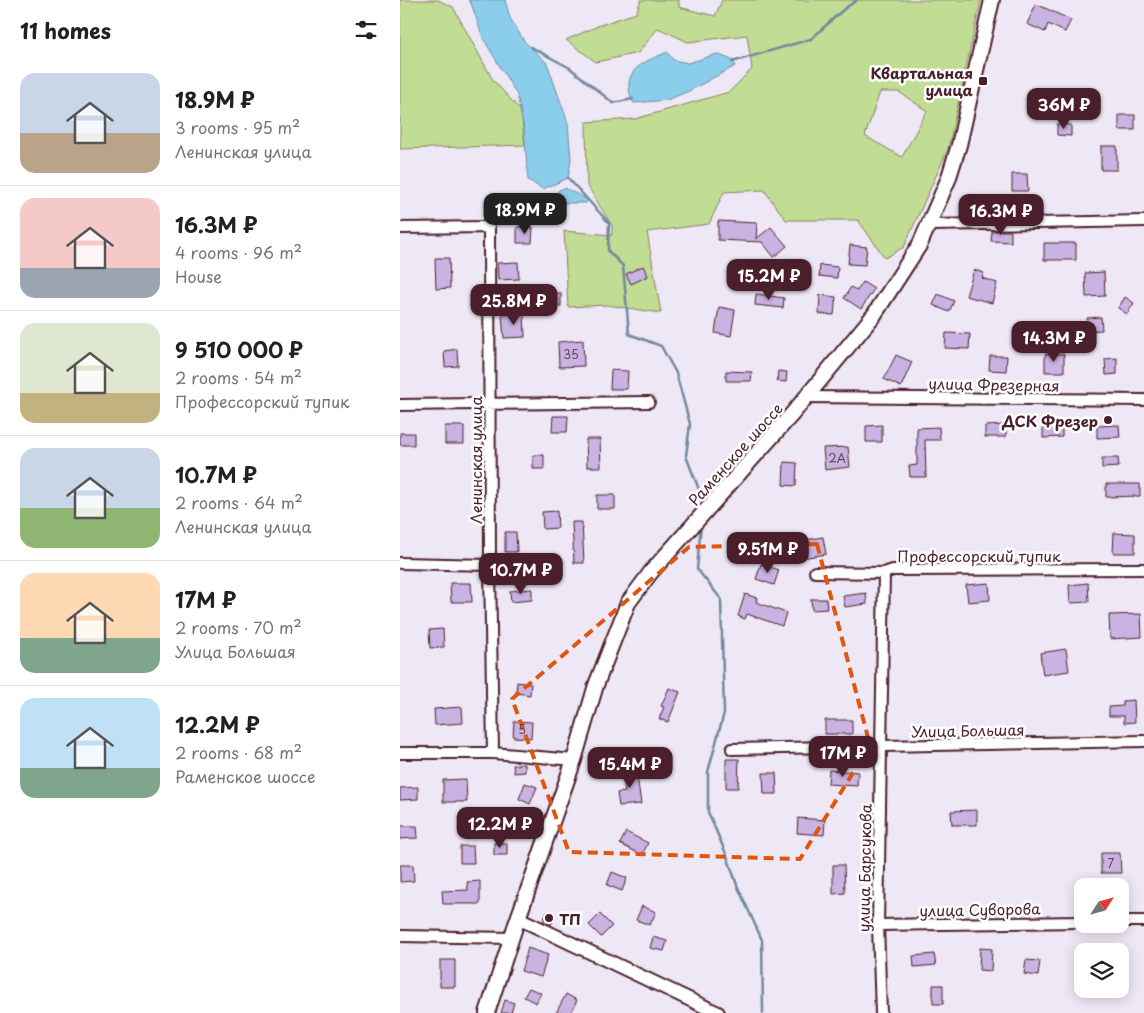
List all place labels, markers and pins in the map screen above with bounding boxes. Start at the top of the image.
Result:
place label: Квартальная улица [870,61,974,101]
marker: Квартальная улица [977,75,989,87]
pin: 36M ₽ [1029,88,1099,130]
pin: 18.9M ₽ [479,192,571,235]
pin: 16.3M ₽ [955,194,1047,236]
pin: 15.2M ₽ [723,258,815,301]
pin: 25.8M ₽ [468,284,560,326]
pin: 14.3M ₽ [1008,320,1100,363]
place label: ДСК Фрезер [1001,409,1098,432]
marker: ДСК Фрезер [1102,414,1114,426]
pin: 9.51M ₽ [722,532,814,574]
pin: 10.7M ₽ [475,552,567,595]
pin: 17M ₽ [808,736,878,778]
pin: 15.4M ₽ [584,746,676,789]
pin: 12.2M ₽ [454,806,546,849]
place label: ТП [559,907,581,930]
marker: ТП [543,912,555,924]

